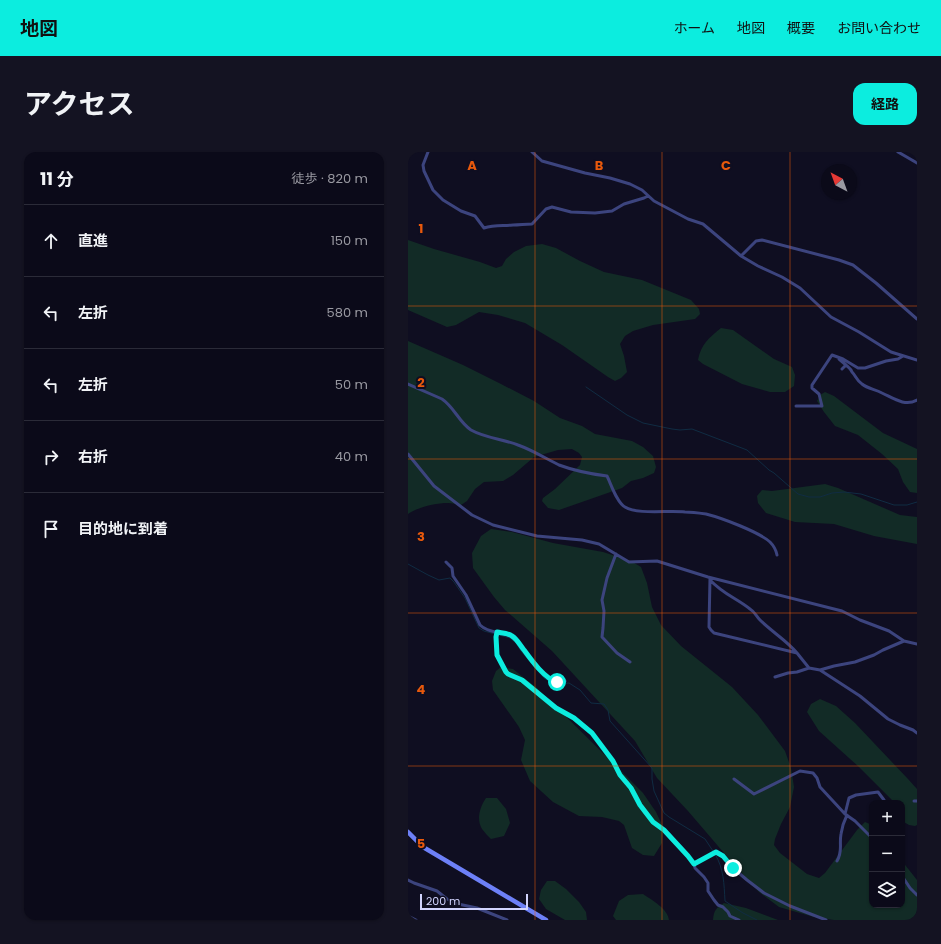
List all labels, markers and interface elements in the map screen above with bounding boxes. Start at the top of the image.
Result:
text: 地図 [20,15,58,42]
text: ホーム [673,18,715,38]
text: 地図 [737,18,765,38]
text: 概要 [787,18,815,38]
text: お問い合わせ [837,18,921,38]
button: 経路 [853,83,917,125]
text: アクセス [24,85,135,124]
text: A [467,156,477,175]
text: B [595,156,604,175]
text: C [721,156,731,175]
north arrow [821,164,857,200]
text: 11 分 [40,167,73,191]
text: 徒歩 · 820 m [292,169,368,188]
text: 1 [419,219,423,238]
icon: ahead [40,230,62,252]
text: 直進 [78,230,108,251]
text: 150 m [331,231,368,250]
icon: left [40,302,62,324]
text: 左折 [78,302,108,323]
text: 580 m [327,303,368,322]
text: 2 [417,373,425,392]
icon: left [40,374,62,396]
text: 左折 [78,374,108,395]
text: 50 m [335,375,368,394]
icon: right [40,446,62,468]
text: 右折 [78,446,108,467]
text: 40 m [335,447,368,466]
icon: arrive [40,518,62,540]
text: 目的地に到着 [78,518,168,539]
text: 3 [417,527,425,546]
route start [548,673,566,691]
text: 4 [417,680,426,699]
map controls [869,800,905,908]
button: + [869,800,905,836]
text: 5 [417,834,425,853]
button: − [869,836,905,872]
route end [724,859,742,877]
button: layers [869,872,905,908]
scale bar [420,892,528,911]
text: 200 m [426,893,460,909]

